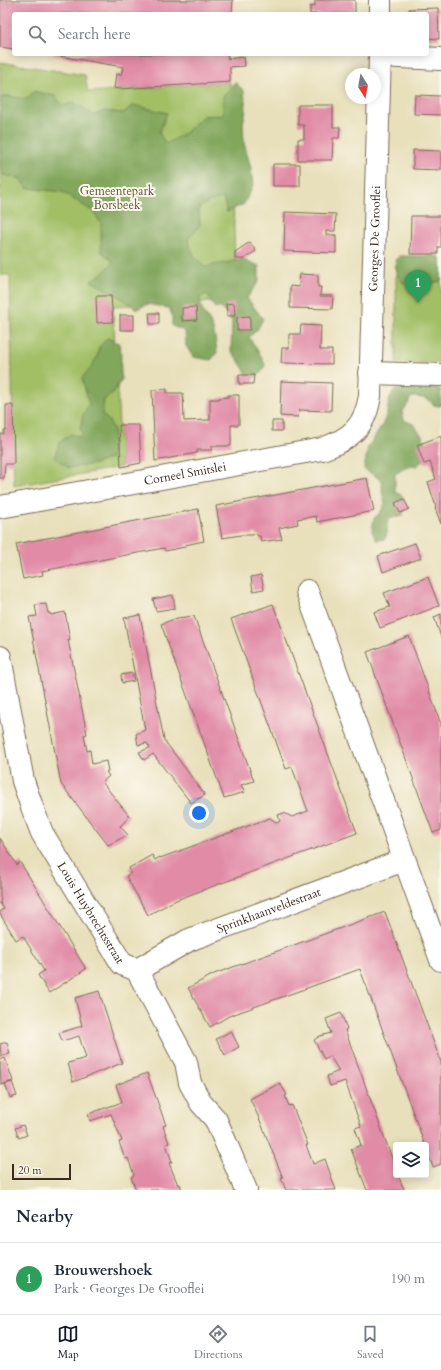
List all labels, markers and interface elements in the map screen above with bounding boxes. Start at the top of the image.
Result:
search box [12,12,429,56]
icon: search [26,23,48,45]
text: Search here [58,24,131,44]
north arrow [345,68,381,104]
park label: Gemeentepark Borsbeek [80,183,155,213]
street label: Georges De Grooflei [365,185,384,292]
pin: 1 [405,270,431,303]
street label: Corneel Smitslei [143,458,228,489]
your location [189,803,209,823]
street label: Louis Huybrechtsstraat [54,859,128,967]
street label: Sprinkhaanveldestraat [214,884,323,937]
map controls [393,1142,429,1178]
button: layers [393,1142,429,1178]
scale bar [12,1162,71,1181]
text: 20 m [18,1163,42,1178]
text: Nearby [16,1205,73,1228]
text: Brouwershoek [54,1260,153,1280]
text: 1 [26,1270,32,1288]
text: 190 m [391,1270,425,1288]
text: Park · Georges De Grooflei [54,1280,204,1298]
tab: Map [57,1323,79,1362]
tab: Directions [194,1323,242,1362]
tab: Saved [357,1323,384,1362]

